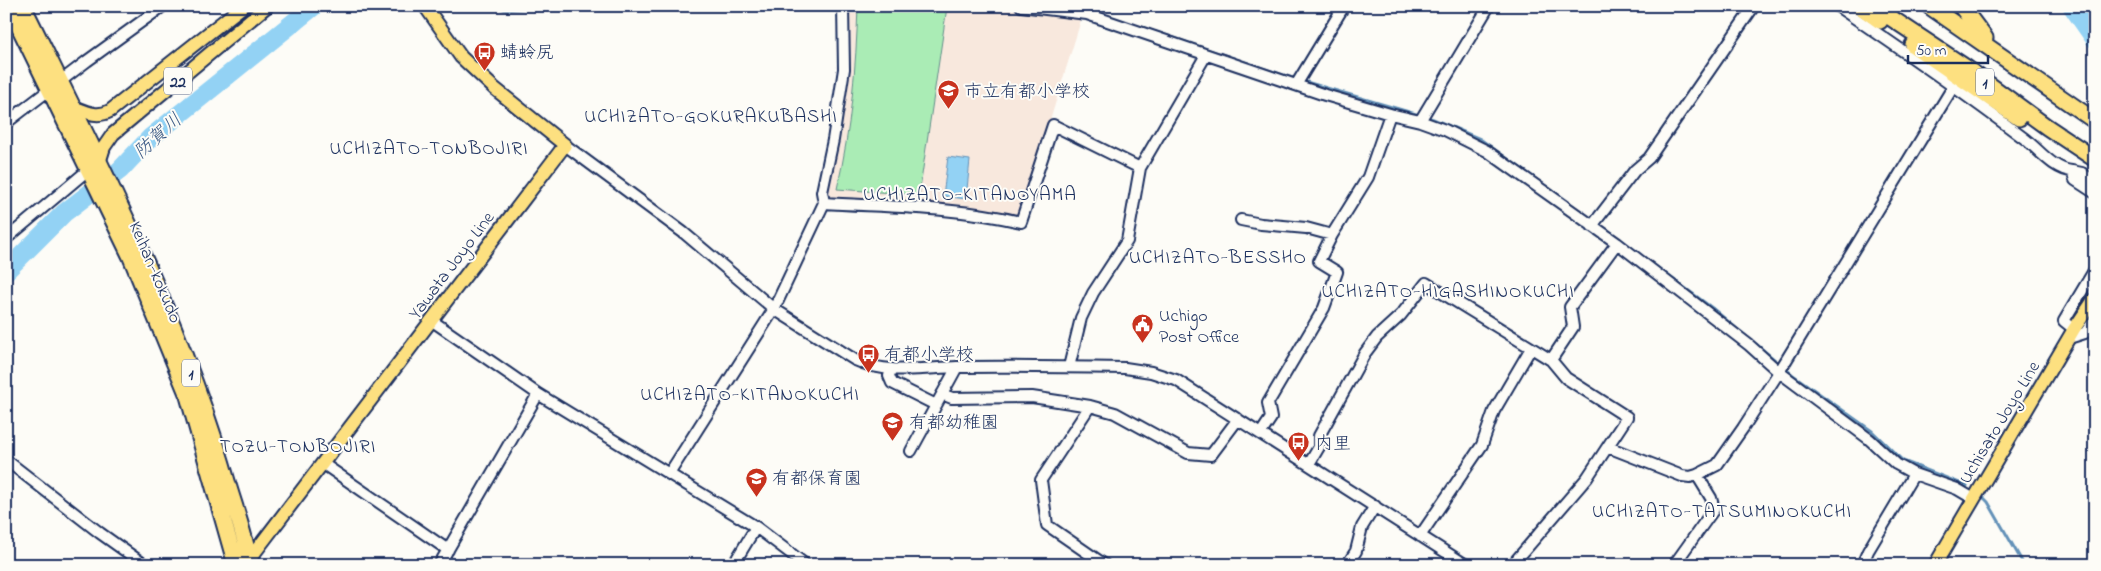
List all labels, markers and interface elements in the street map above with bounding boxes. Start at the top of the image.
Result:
scale bar [1908,32,1988,64]
bus stop icon: 蜻蛉尻 [472,40,496,71]
text: 50 m [1916,40,1947,62]
place label: 蜻蛉尻 [500,41,554,67]
road number: 22 [164,68,192,94]
road number: 1 [1976,68,1994,95]
school or university icon: 市立有都小学校 [936,79,960,110]
place label: 市立有都小学校 [964,80,1090,106]
district label: UCHIZATO-GOKURAKUBASHI [584,104,838,131]
water label: 防賀川 [128,108,189,166]
district label: UCHIZATO-TONBOJIRI [329,136,529,163]
district label: UCHIZATO-KITANOYAMA [863,182,1077,209]
street label: Yawata Joyo Line [403,206,502,326]
street label: Keihan-kokudo [121,218,187,328]
district label: UCHIZATO-BESSHO [1129,245,1307,272]
district label: UCHIZATO-HIGASHINOKUCHI [1321,279,1575,306]
place label: Uchigo Post Office [1159,304,1240,351]
public building icon: Uchigo Post Office [1131,313,1155,344]
bus stop icon: 有都小学校 [856,342,880,373]
place label: 有都小学校 [884,343,974,369]
street label: Uchisato Joyo Line [1954,356,2048,489]
road number: 1 [182,359,200,386]
district label: UCHIZATO-KITANOKUCHI [640,382,860,409]
school or university icon: 有都幼稚園 [881,410,905,441]
place label: 有都幼稚園 [909,411,999,437]
bus stop icon: 内里 [1287,431,1311,462]
place label: 内里 [1315,432,1351,458]
district label: TOZU-TONBOJIRI [220,434,376,461]
school or university icon: 有都保育園 [744,466,768,497]
place label: 有都保育園 [772,467,862,493]
district label: UCHIZATO-TATSUMINOKUCHI [1592,499,1852,526]

